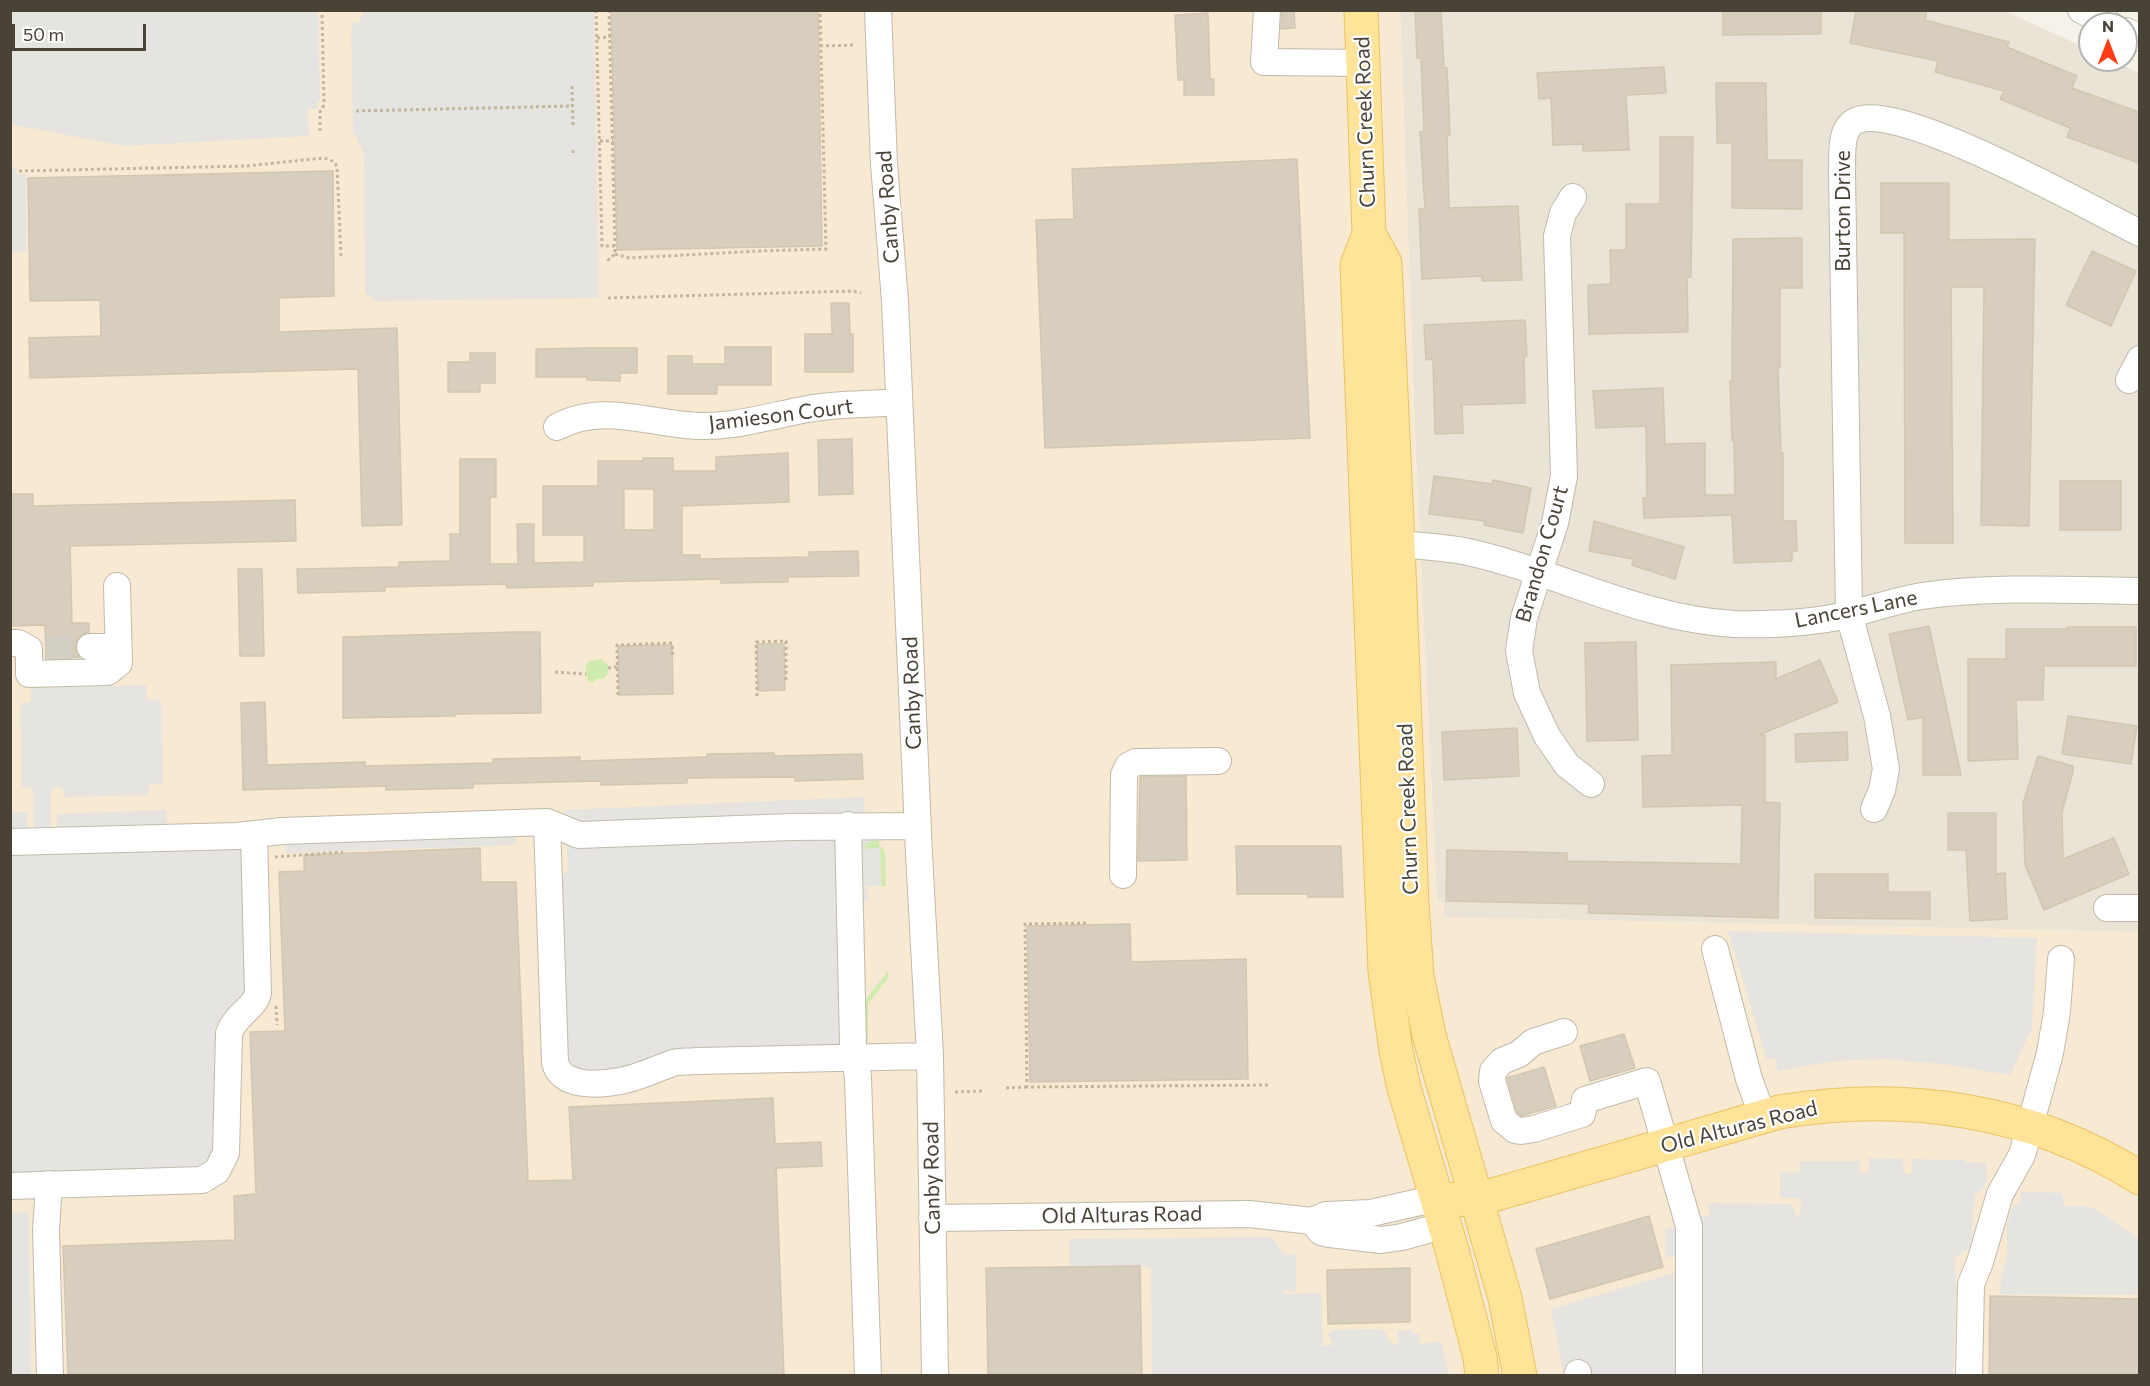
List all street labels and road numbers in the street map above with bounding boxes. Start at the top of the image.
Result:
street label: Churn Creek Road [1349,36,1381,208]
street label: Canby Road [871,150,905,264]
street label: Burton Drive [1830,150,1856,272]
street label: Jamieson Court [707,394,855,436]
street label: Brandon Court [1510,483,1574,625]
street label: Lancers Lane [1793,585,1919,633]
street label: Canby Road [897,636,927,750]
street label: Churn Creek Road [1392,723,1424,895]
street label: Old Alturas Road [1658,1095,1820,1159]
street label: Canby Road [918,1121,946,1235]
street label: Old Alturas Road [1042,1201,1202,1229]

